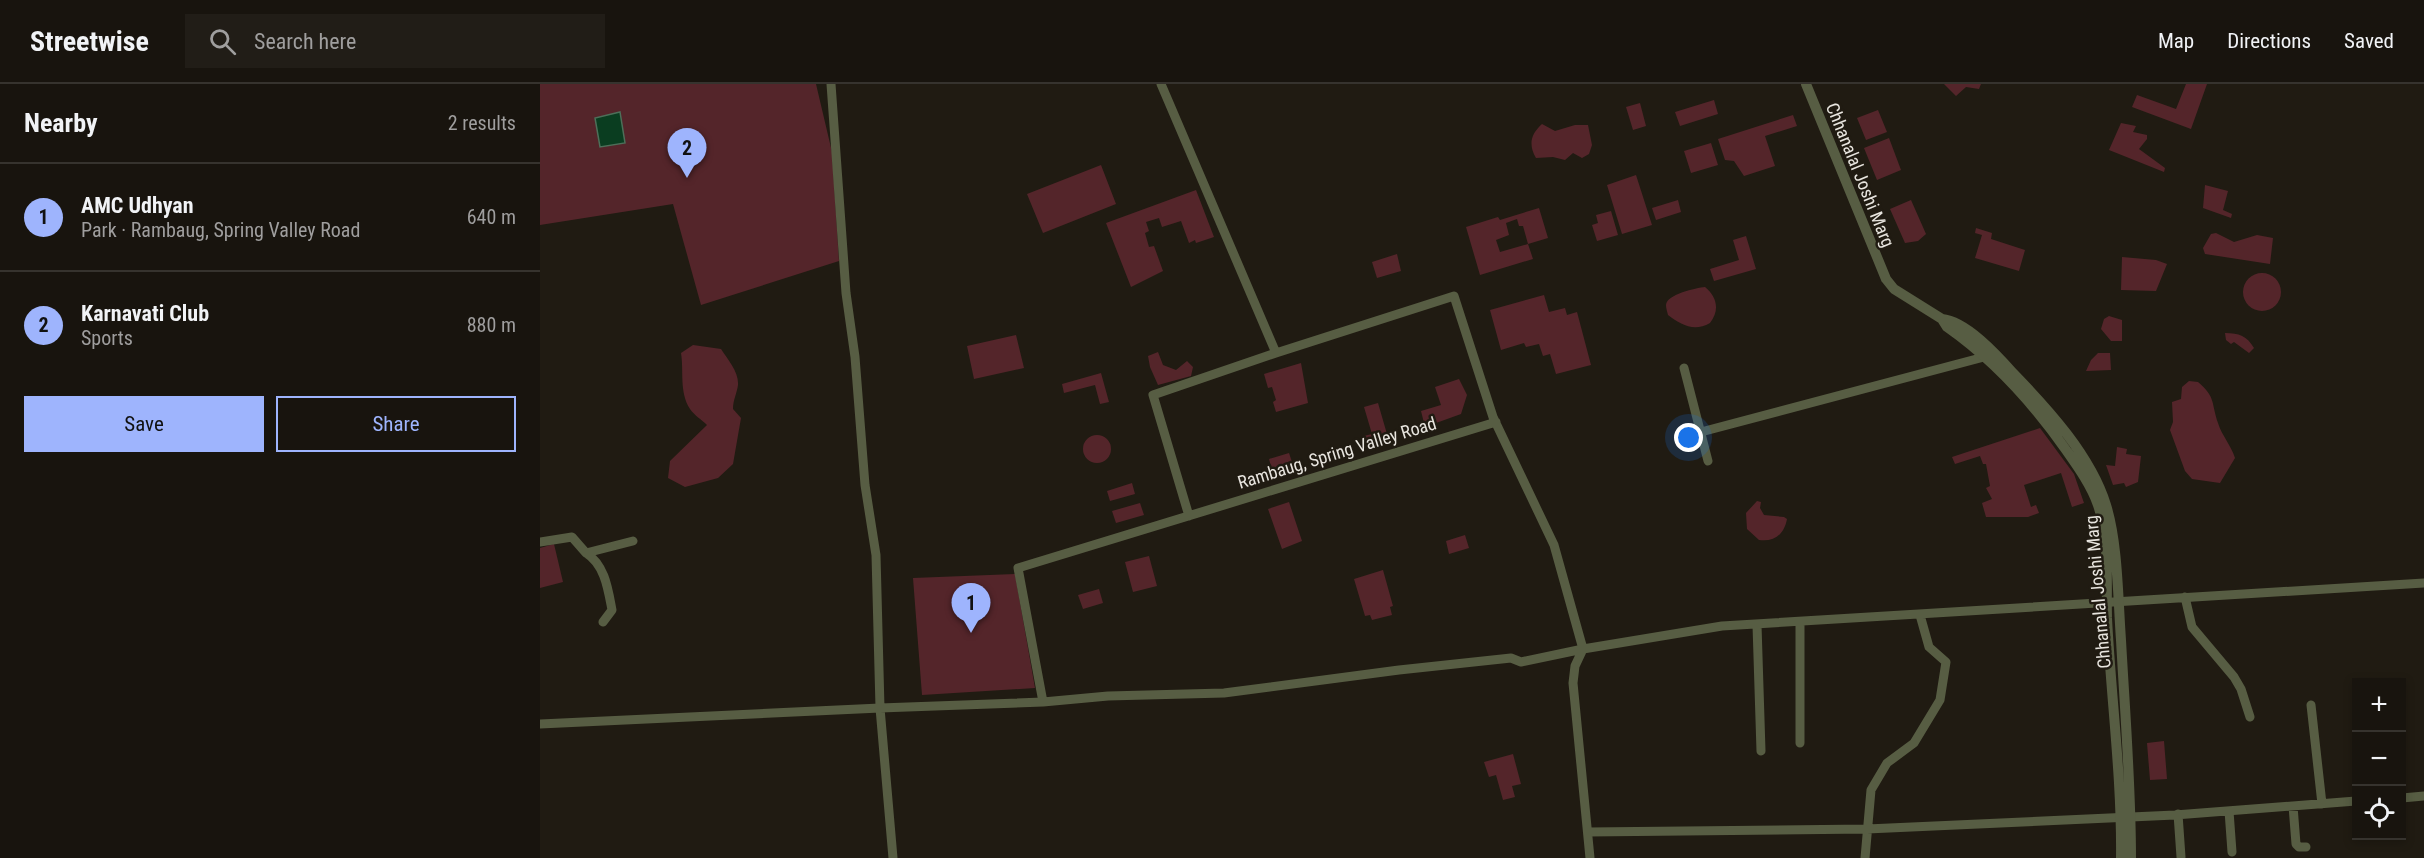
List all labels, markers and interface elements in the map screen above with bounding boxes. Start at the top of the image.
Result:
search box [185,14,605,68]
text: Streetwise [30,25,149,58]
icon: search [206,25,239,58]
text: Search here [254,29,356,54]
text: Map [2158,29,2194,53]
text: Directions [2227,29,2311,53]
text: Saved [2344,29,2394,53]
street label: Chhanalal Joshi Marg [1822,100,1899,250]
text: Nearby [24,108,98,138]
text: 2 results [448,111,516,135]
pin: 2 [668,128,706,178]
text: AMC Udhyan [81,193,194,218]
text: 1 [38,205,49,229]
text: 640 m [467,205,516,229]
text: Park · Rambaug, Spring Valley Road [81,218,360,242]
text: Karnavati Club [81,301,209,326]
text: 2 [38,313,49,337]
text: 880 m [467,313,516,337]
text: Sports [81,326,133,350]
button: Save [24,396,264,452]
button: Share [276,396,516,452]
street label: Rambaug, Spring Valley Road [1235,412,1439,493]
your location [1674,423,1703,452]
street label: Chhanalal Joshi Marg [2080,514,2115,670]
pin: 1 [952,584,990,633]
map controls [2352,678,2406,840]
button: + [2352,678,2406,732]
button: − [2352,732,2406,786]
button: locate [2352,786,2406,840]

